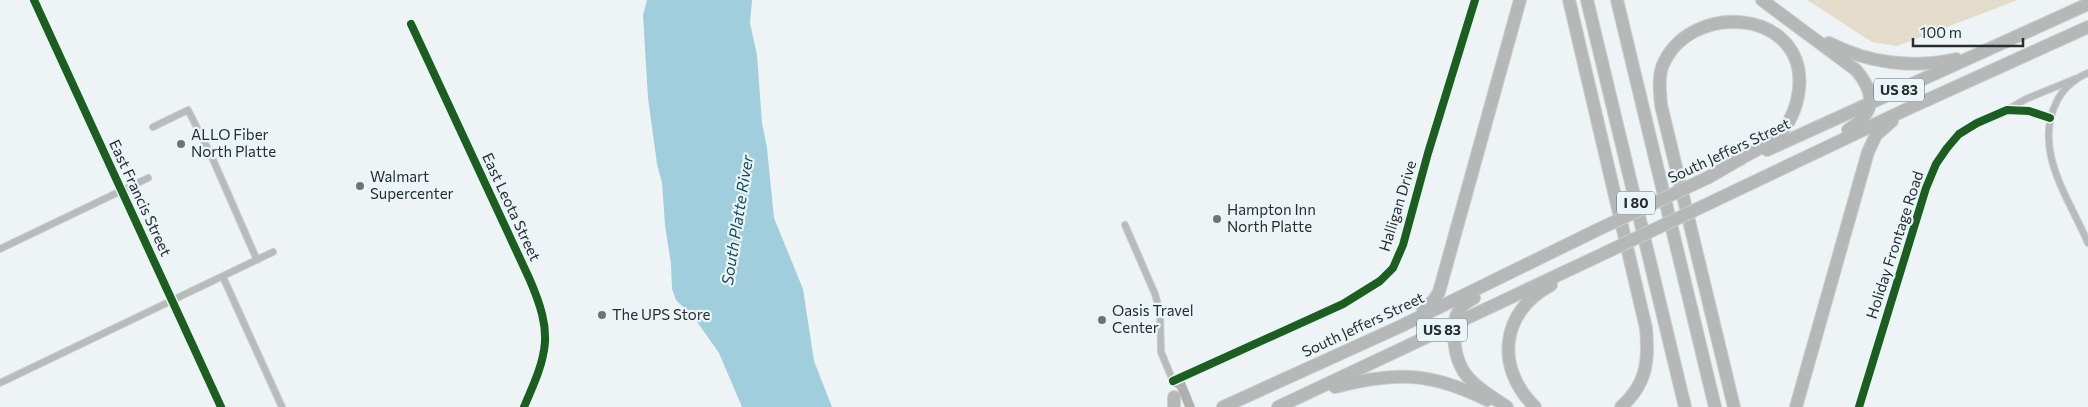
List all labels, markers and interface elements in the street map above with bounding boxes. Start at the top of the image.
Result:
scale bar [1913,15,2023,47]
text: 100 m [1920,23,1962,41]
road number: US 83 [1874,78,1924,102]
street label: South Jeffers Street [1665,114,1793,186]
place label: ALLO Fiber North Platte [191,125,276,160]
street label: East Francis Street [106,136,176,259]
marker: ALLO Fiber North Platte [175,138,187,150]
street label: East Leota Street [479,150,545,263]
water label: South Platte River [717,153,756,286]
street label: Halligan Drive [1375,158,1419,253]
place label: Walmart Supercenter [370,167,454,202]
street label: Holiday Frontage Road [1862,169,1926,321]
marker: Walmart Supercenter [354,180,366,192]
road number: I 80 [1617,192,1655,214]
place label: Hampton Inn North Platte [1227,200,1316,235]
marker: Hampton Inn North Platte [1211,213,1223,225]
street label: South Jeffers Street [1299,288,1427,360]
place label: Oasis Travel Center [1112,301,1194,336]
place label: The UPS Store [612,305,710,323]
marker: The UPS Store [596,309,608,321]
marker: Oasis Travel Center [1096,314,1108,326]
road number: US 83 [1417,318,1467,342]

